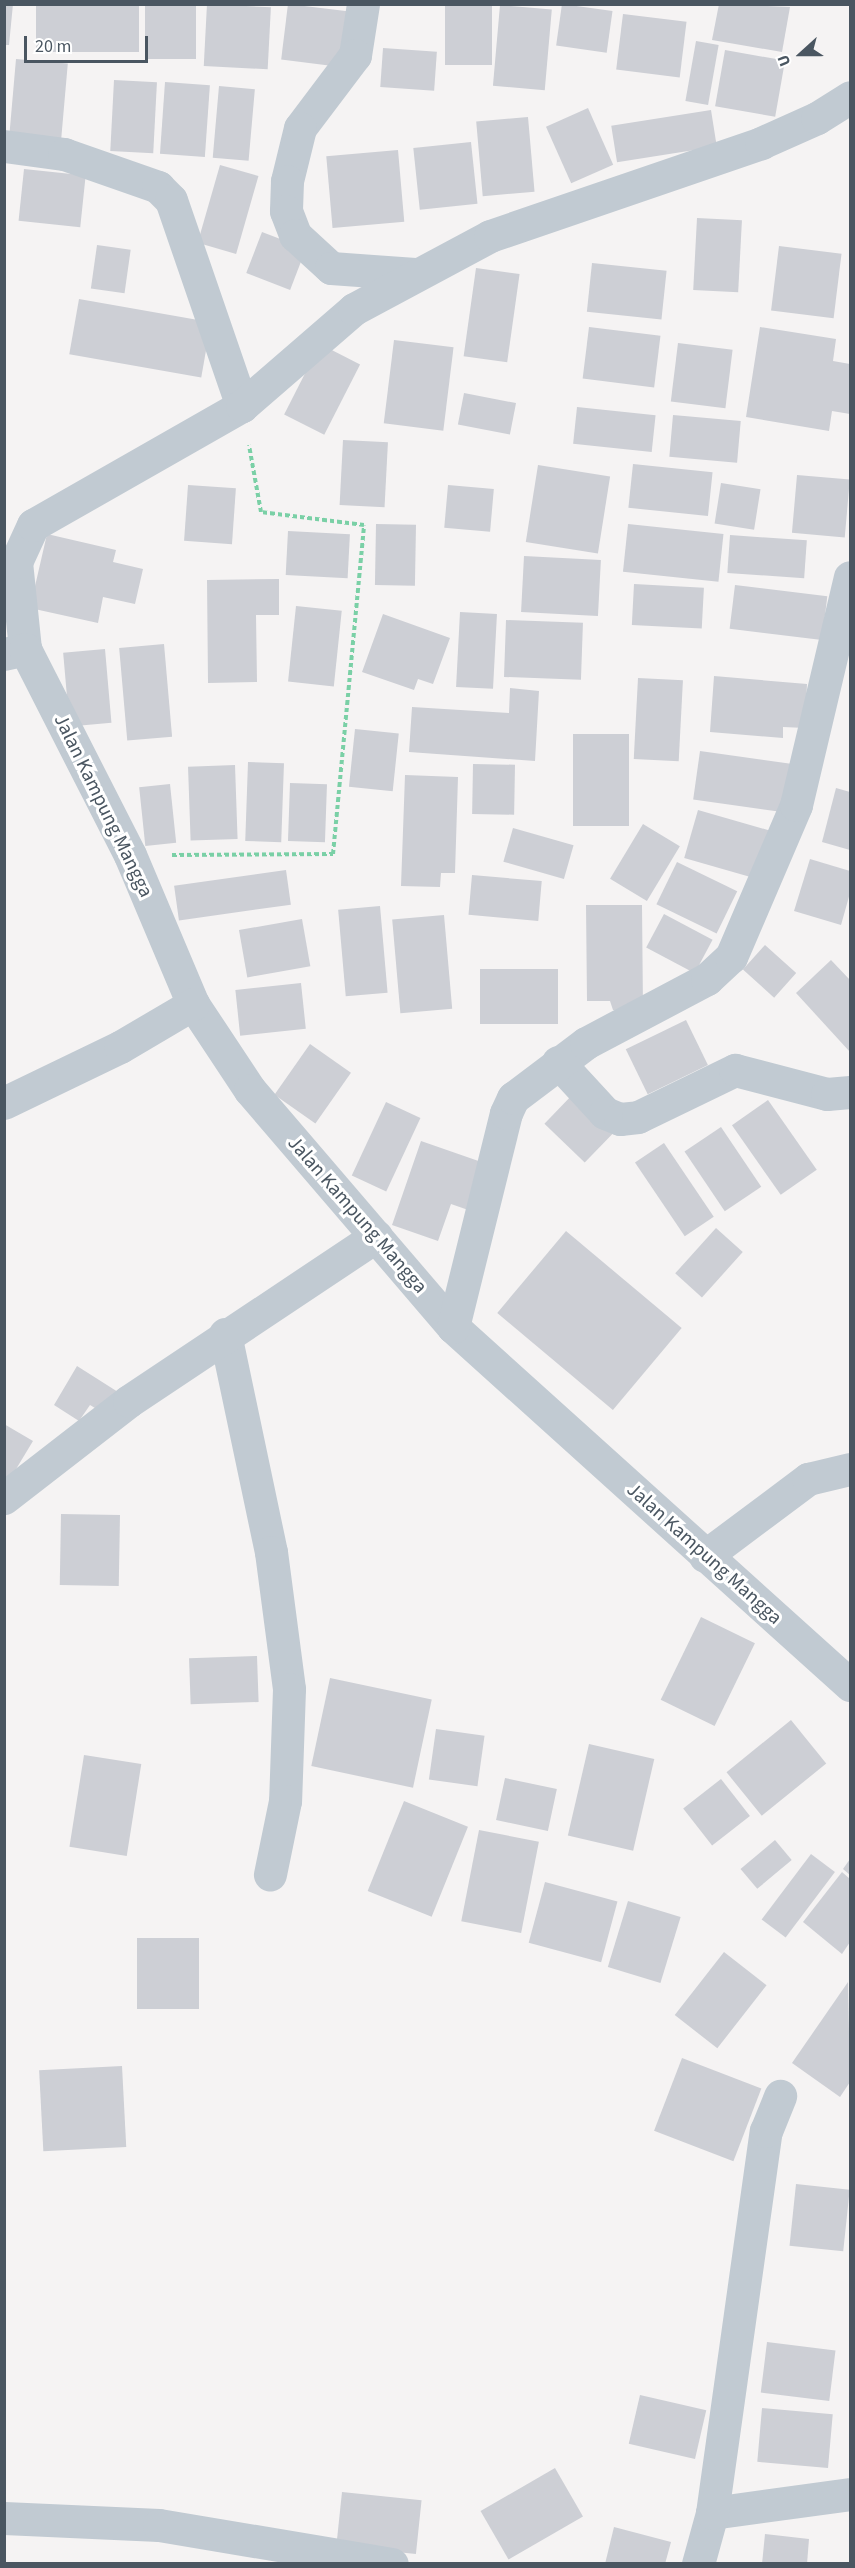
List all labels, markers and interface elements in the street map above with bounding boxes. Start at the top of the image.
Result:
scale bar [27,24,152,62]
north arrow [771,24,831,84]
text: 20 m [35,34,71,59]
text: U [772,52,796,69]
street label: Jalan Kampung Mangga [48,711,158,901]
street label: Jalan Kampung Mangga [282,1131,432,1299]
street label: Jalan Kampung Mangga [621,1478,787,1630]

